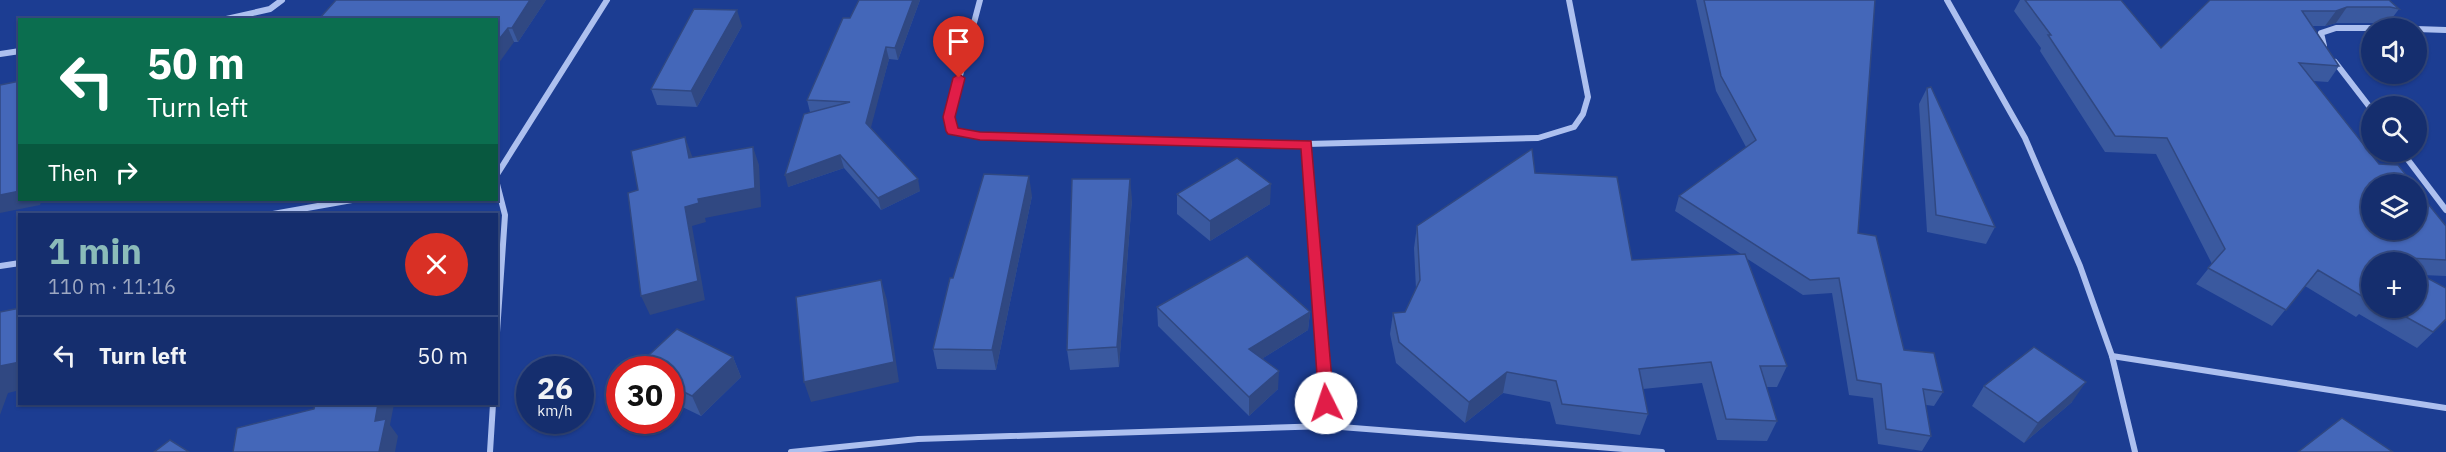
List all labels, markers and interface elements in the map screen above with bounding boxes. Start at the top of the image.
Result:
pin [933,16,984,78]
map controls [2361,18,2427,318]
button: sound [2361,18,2427,84]
icon: arrive [942,25,975,58]
text: 50 m [147,36,245,91]
icon: left [48,42,126,120]
text: Turn left [147,89,248,124]
button: search [2361,96,2427,162]
icon: right [110,156,143,189]
text: Then [48,158,98,187]
button: layers [2361,174,2427,240]
text: 1 min [48,227,142,274]
button: close [405,233,468,296]
button: + [2361,252,2427,318]
text: 110 m · 11:16 [48,273,176,300]
icon: left [48,339,81,372]
text: Turn left [99,341,187,370]
text: 50 m [417,341,468,370]
speed limit sign: 30 [606,356,684,434]
text: 26 [537,368,573,407]
position arrow [1294,371,1358,435]
text: km/h [537,401,573,420]

